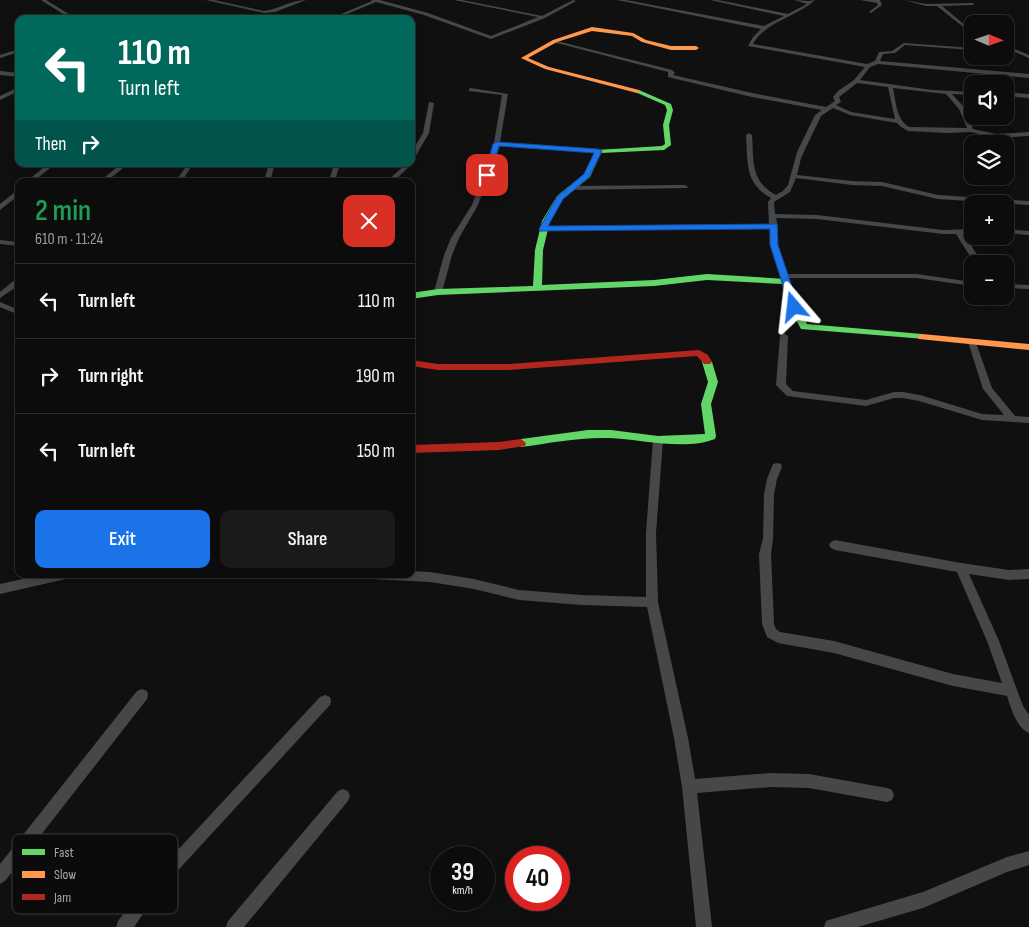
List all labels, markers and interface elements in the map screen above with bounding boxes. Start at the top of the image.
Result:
north arrow [964,15,1014,65]
map controls [964,15,1014,305]
text: 110 m [118,32,191,75]
icon: left [35,35,100,100]
text: Turn left [118,75,180,102]
button: sound [964,75,1014,125]
icon: right [76,130,104,158]
text: Then [35,133,66,156]
button: layers [964,135,1014,185]
pin [466,154,508,196]
icon: arrive [473,161,501,189]
text: 2 min [35,193,91,229]
button: close [343,195,395,247]
button: + [964,195,1014,245]
text: 610 m · 11:24 [35,230,103,249]
button: − [964,255,1014,305]
position arrow [767,280,819,332]
icon: left [35,287,63,315]
text: Turn left [78,290,135,313]
text: 110 m [358,290,395,313]
icon: right [35,362,63,390]
text: Turn right [78,365,143,388]
text: 190 m [356,365,395,388]
icon: left [35,437,63,465]
text: Turn left [78,440,135,463]
text: 150 m [357,440,395,463]
button: Exit [35,510,210,568]
button: Share [220,510,395,568]
legend [12,834,178,914]
text: Fast [54,844,74,861]
speed limit sign: 40 [505,846,570,911]
text: 39 [451,857,474,888]
text: Slow [54,866,76,883]
text: km/h [452,883,473,898]
text: Jam [53,889,71,906]

